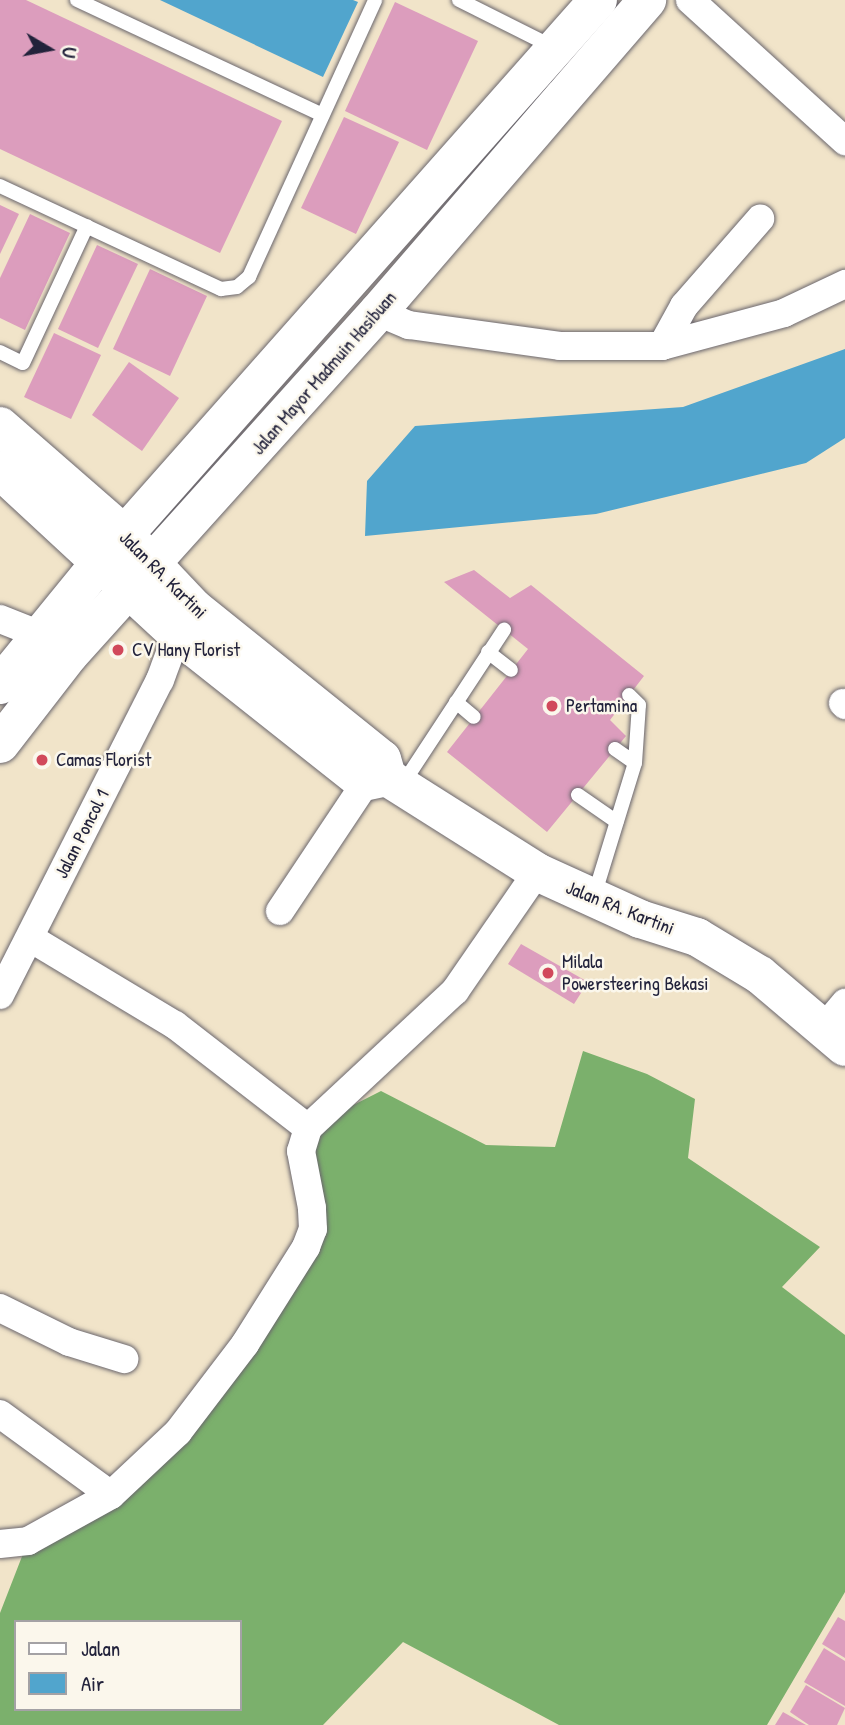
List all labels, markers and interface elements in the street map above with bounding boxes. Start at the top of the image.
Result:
north arrow [14,14,84,84]
text: U [56,45,83,60]
street label: Jalan Mayor Madmuin Hasibuan [247,287,401,459]
street label: Jalan RA. Kartini [114,526,212,624]
place label: CV Hany Florist [132,639,240,661]
marker: CV Hany Florist [110,642,126,658]
place label: Pertamina [566,695,637,717]
marker: Pertamina [544,698,560,714]
place label: Camas Florist [56,749,151,771]
marker: Camas Florist [34,752,50,768]
street label: Jalan Poncol 1 [50,786,114,882]
street label: Jalan RA. Kartini [563,876,677,940]
place label: Milala Powersteering Bekasi [562,951,709,995]
marker: Milala Powersteering Bekasi [540,965,556,981]
legend [14,1620,242,1711]
text: Jalan [81,1634,120,1663]
text: Air [81,1669,104,1698]

